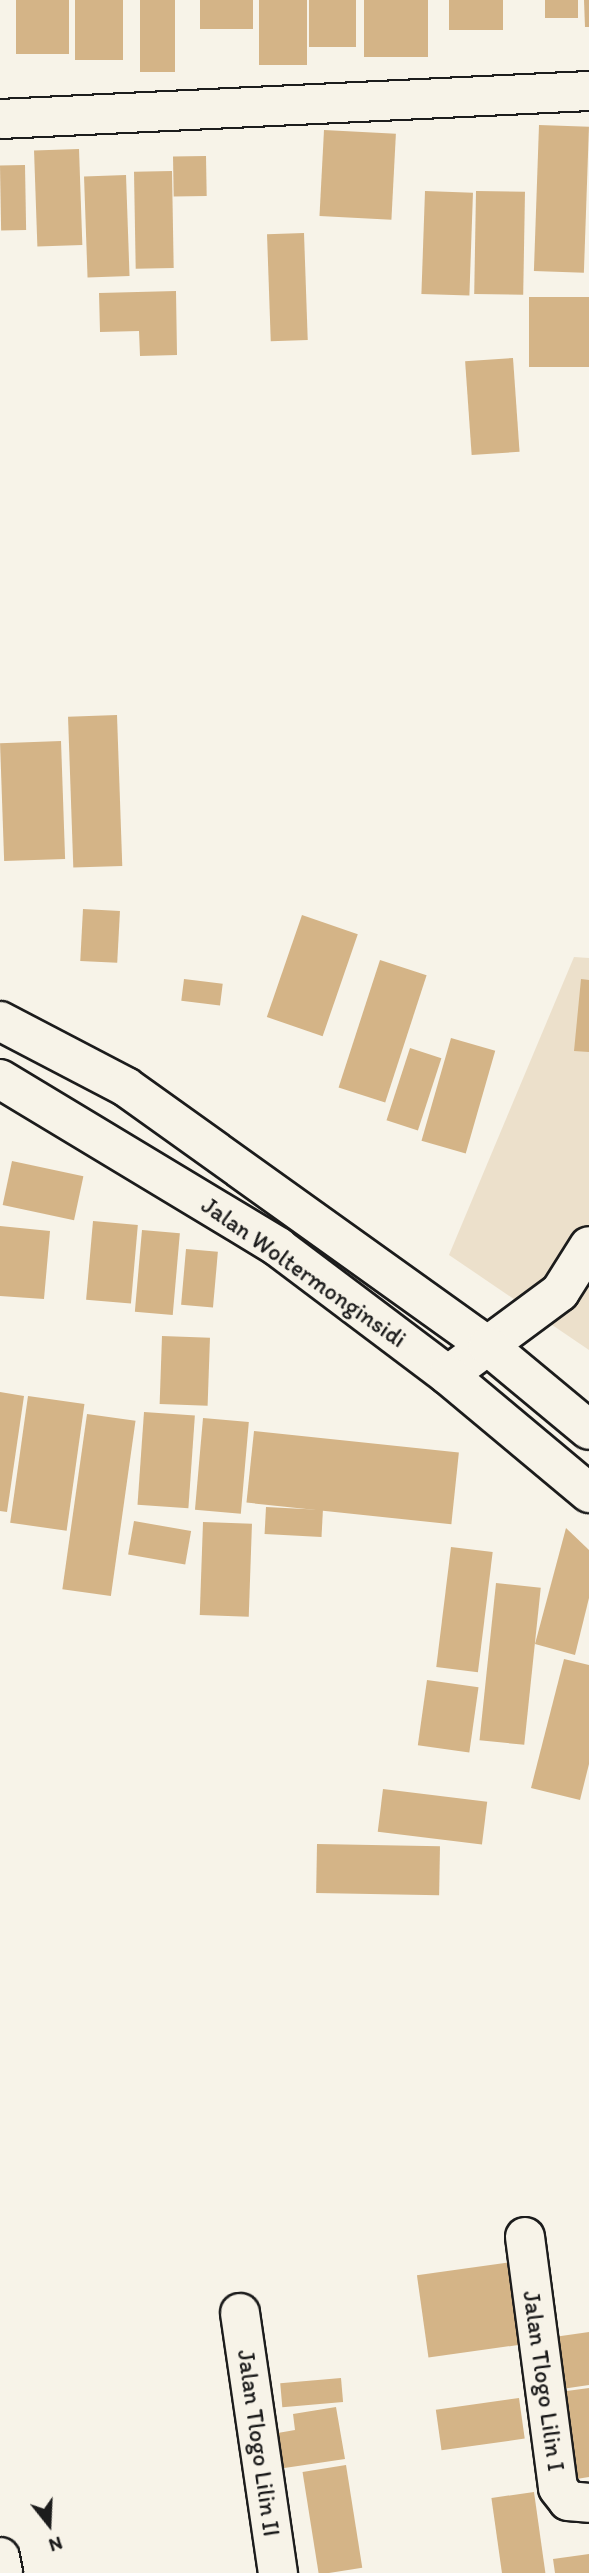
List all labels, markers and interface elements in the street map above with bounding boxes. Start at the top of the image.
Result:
street label: Jalan Woltermonginsidi [196,1191,412,1353]
street label: Jalan Tlogo Lilin I [517,2289,571,2473]
street label: Jalan Tlogo Lilin II [232,2348,286,2538]
north arrow [14,2489,84,2559]
text: N [46,2532,65,2557]

